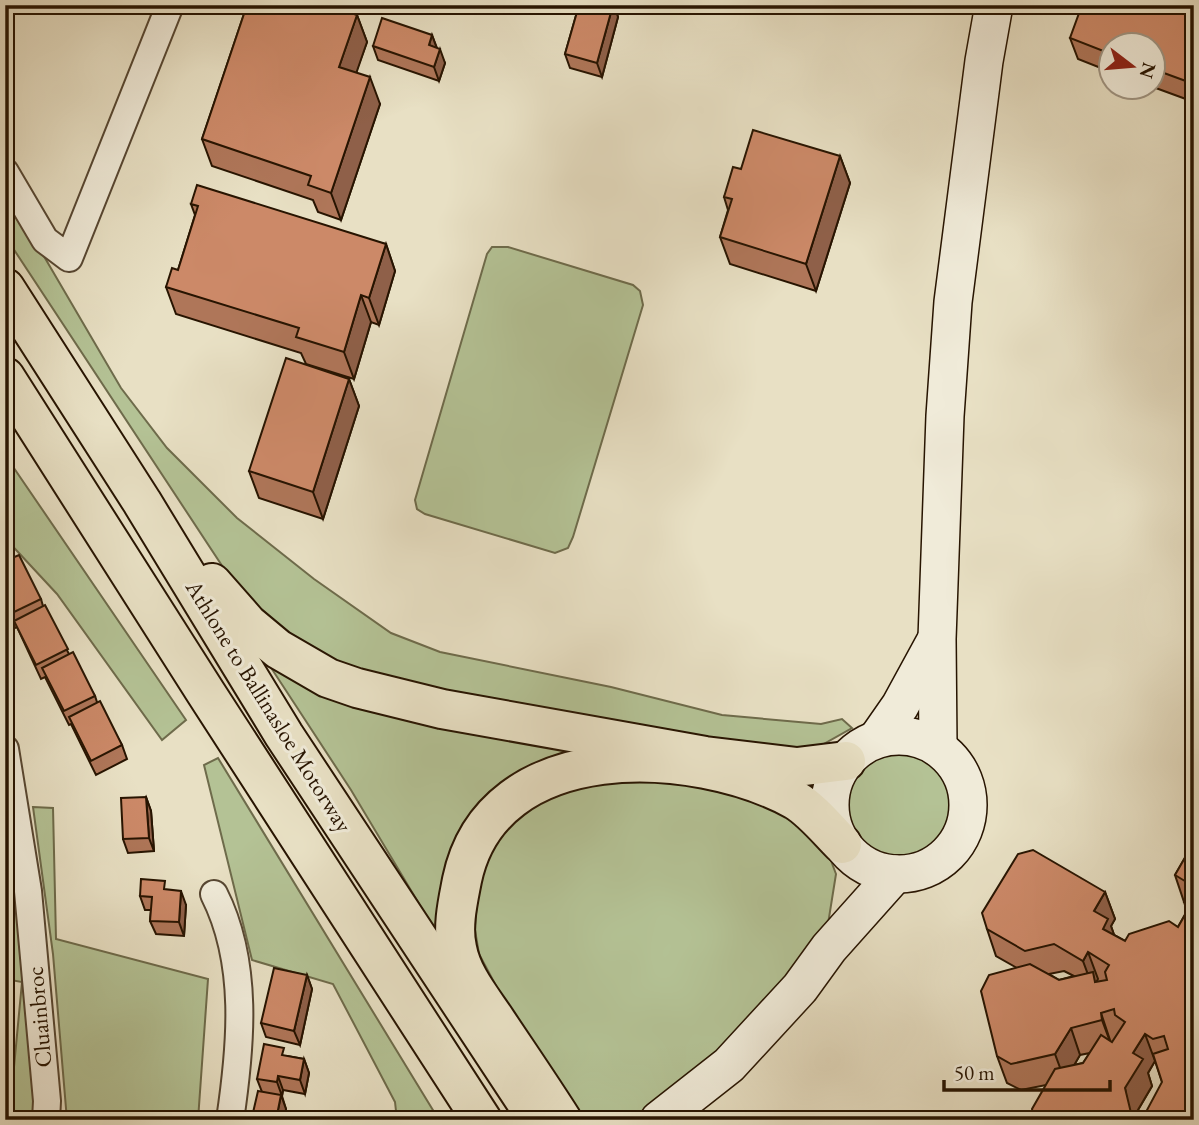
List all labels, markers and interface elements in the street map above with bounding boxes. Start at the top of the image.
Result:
north arrow [1098,32,1168,102]
text: N [1134,60,1162,82]
street label: Athlone to Ballinasloe Motorway [178,573,360,838]
street label: Cluainbroc [20,965,58,1069]
scale bar [944,1048,1110,1092]
text: 50 m [954,1059,995,1086]

